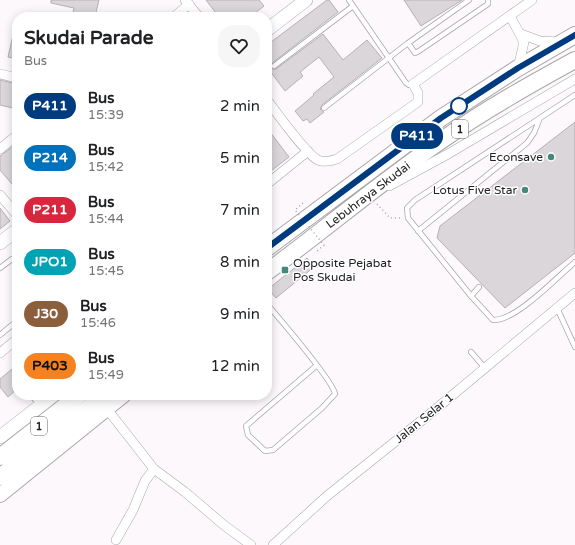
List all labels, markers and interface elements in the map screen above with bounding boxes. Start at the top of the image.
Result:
button: heart [218,25,260,67]
text: Skudai Parade [24,27,153,49]
text: Bus [24,53,47,69]
text: Bus [88,89,114,107]
text: P411 [32,97,68,114]
text: 2 min [220,97,260,115]
unlabelled marker [450,97,468,115]
text: 15:39 [88,107,124,123]
road number: 1 [452,120,468,138]
line badge: P411 [389,123,445,149]
text: P411 [399,127,435,144]
text: Bus [88,141,114,159]
text: P214 [32,149,68,166]
text: 5 min [220,149,260,167]
place label: Econsave [489,150,543,164]
marker: Econsave [546,152,556,162]
text: 15:42 [88,159,124,175]
street label: Lebuhraya Skudai [323,159,413,231]
place label: Lotus Five Star [433,183,517,197]
marker: Lotus Five Star [520,185,530,195]
text: Bus [88,193,114,211]
text: P211 [32,201,68,218]
text: 7 min [220,201,260,219]
text: 15:44 [88,211,124,227]
text: Bus [88,245,115,263]
text: JPO1 [32,253,68,270]
text: 8 min [220,253,260,271]
place label: Opposite Pejabat Pos Skudai [293,256,392,284]
text: 15:45 [88,263,124,279]
marker: Opposite Pejabat Pos Skudai [280,265,290,275]
text: Bus [80,297,107,315]
text: J30 [34,305,58,322]
text: 9 min [220,305,260,323]
text: 15:46 [80,315,116,331]
text: Bus [88,349,114,367]
text: P403 [32,357,68,374]
text: 12 min [211,357,260,375]
text: 15:49 [88,367,124,383]
street label: Jalan Selar 1 [392,390,456,446]
road number: 1 [31,417,47,435]

